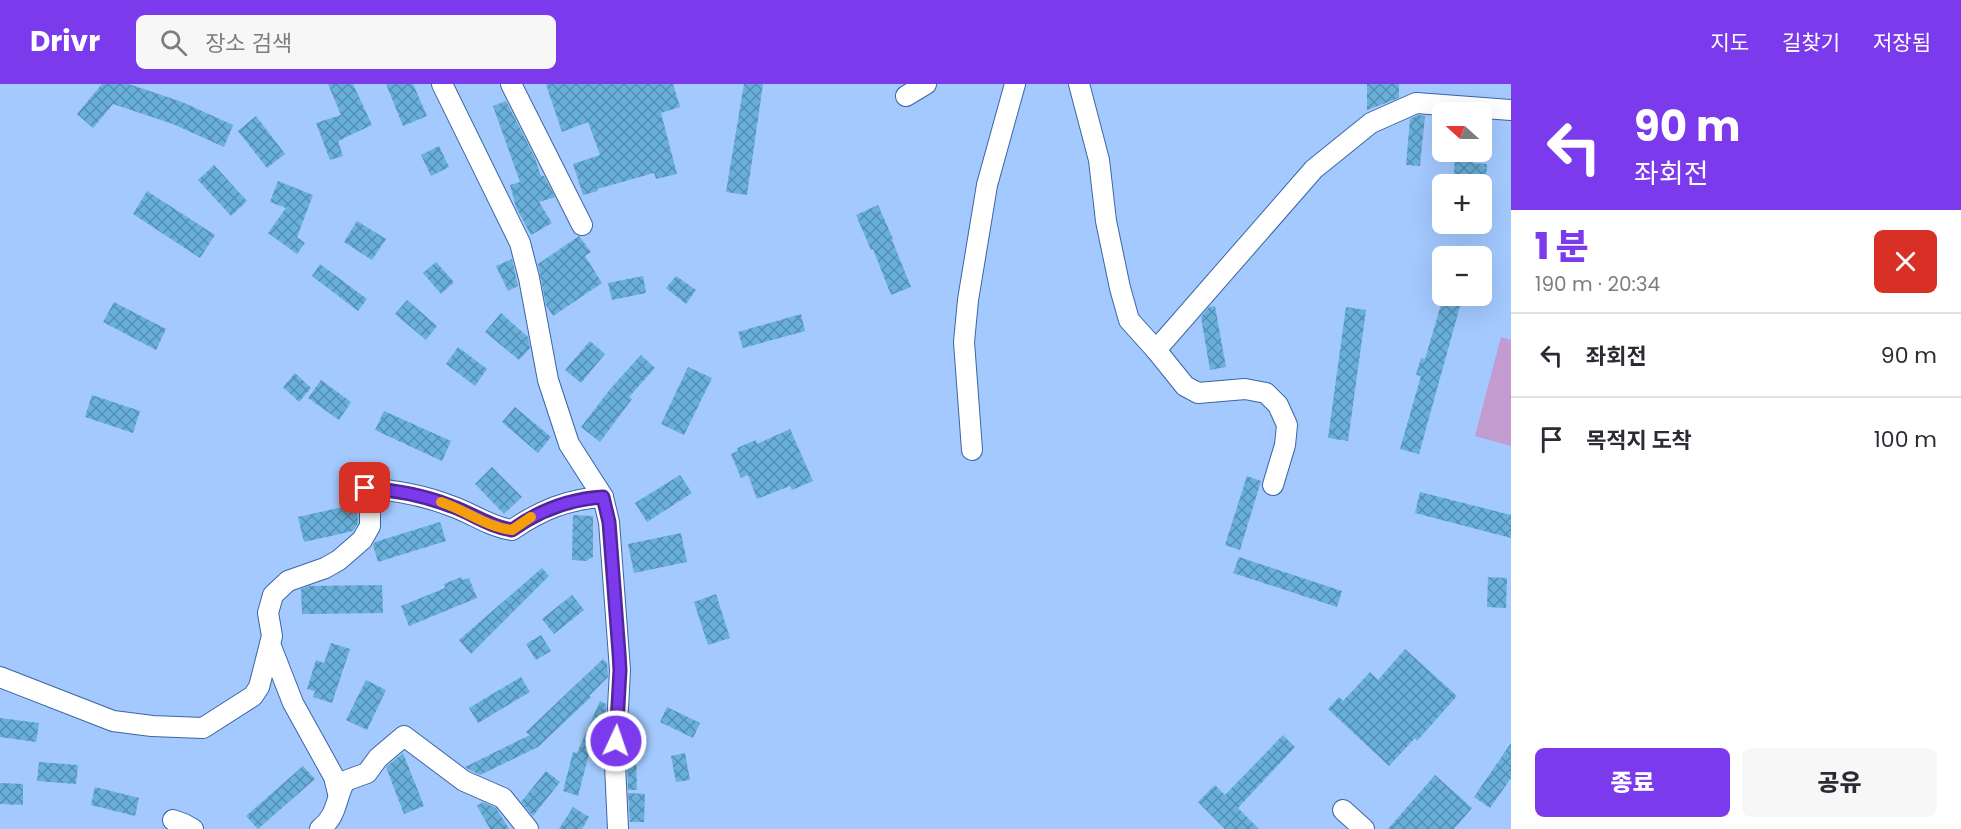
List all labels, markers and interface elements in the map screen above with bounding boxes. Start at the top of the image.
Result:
search box [136,15,556,69]
text: Drivr [30,22,100,61]
icon: search [157,26,190,59]
text: 장소 검색 [205,28,292,59]
text: 지도 [1710,28,1749,57]
text: 길찾기 [1782,28,1840,57]
text: 저장됨 [1873,28,1931,57]
text: 90 m [1634,97,1741,156]
north arrow [1432,102,1492,162]
map controls [1432,102,1492,306]
icon: left [1535,108,1613,186]
text: 좌회전 [1634,155,1709,192]
button: + [1432,174,1492,234]
text: 1 분 [1535,221,1589,272]
button: close [1874,230,1937,293]
button: − [1432,246,1492,306]
text: 190 m · 20:34 [1535,270,1660,298]
icon: left [1535,339,1568,372]
text: 90 m [1881,340,1937,371]
text: 좌회전 [1586,341,1647,372]
icon: arrive [1535,423,1568,456]
text: 100 m [1874,424,1937,455]
text: 목적지 도착 [1586,425,1692,456]
pin [339,462,390,513]
icon: arrive [348,471,381,504]
position arrow [584,709,648,773]
button: 종료 [1535,748,1730,817]
button: 공유 [1742,748,1937,817]

